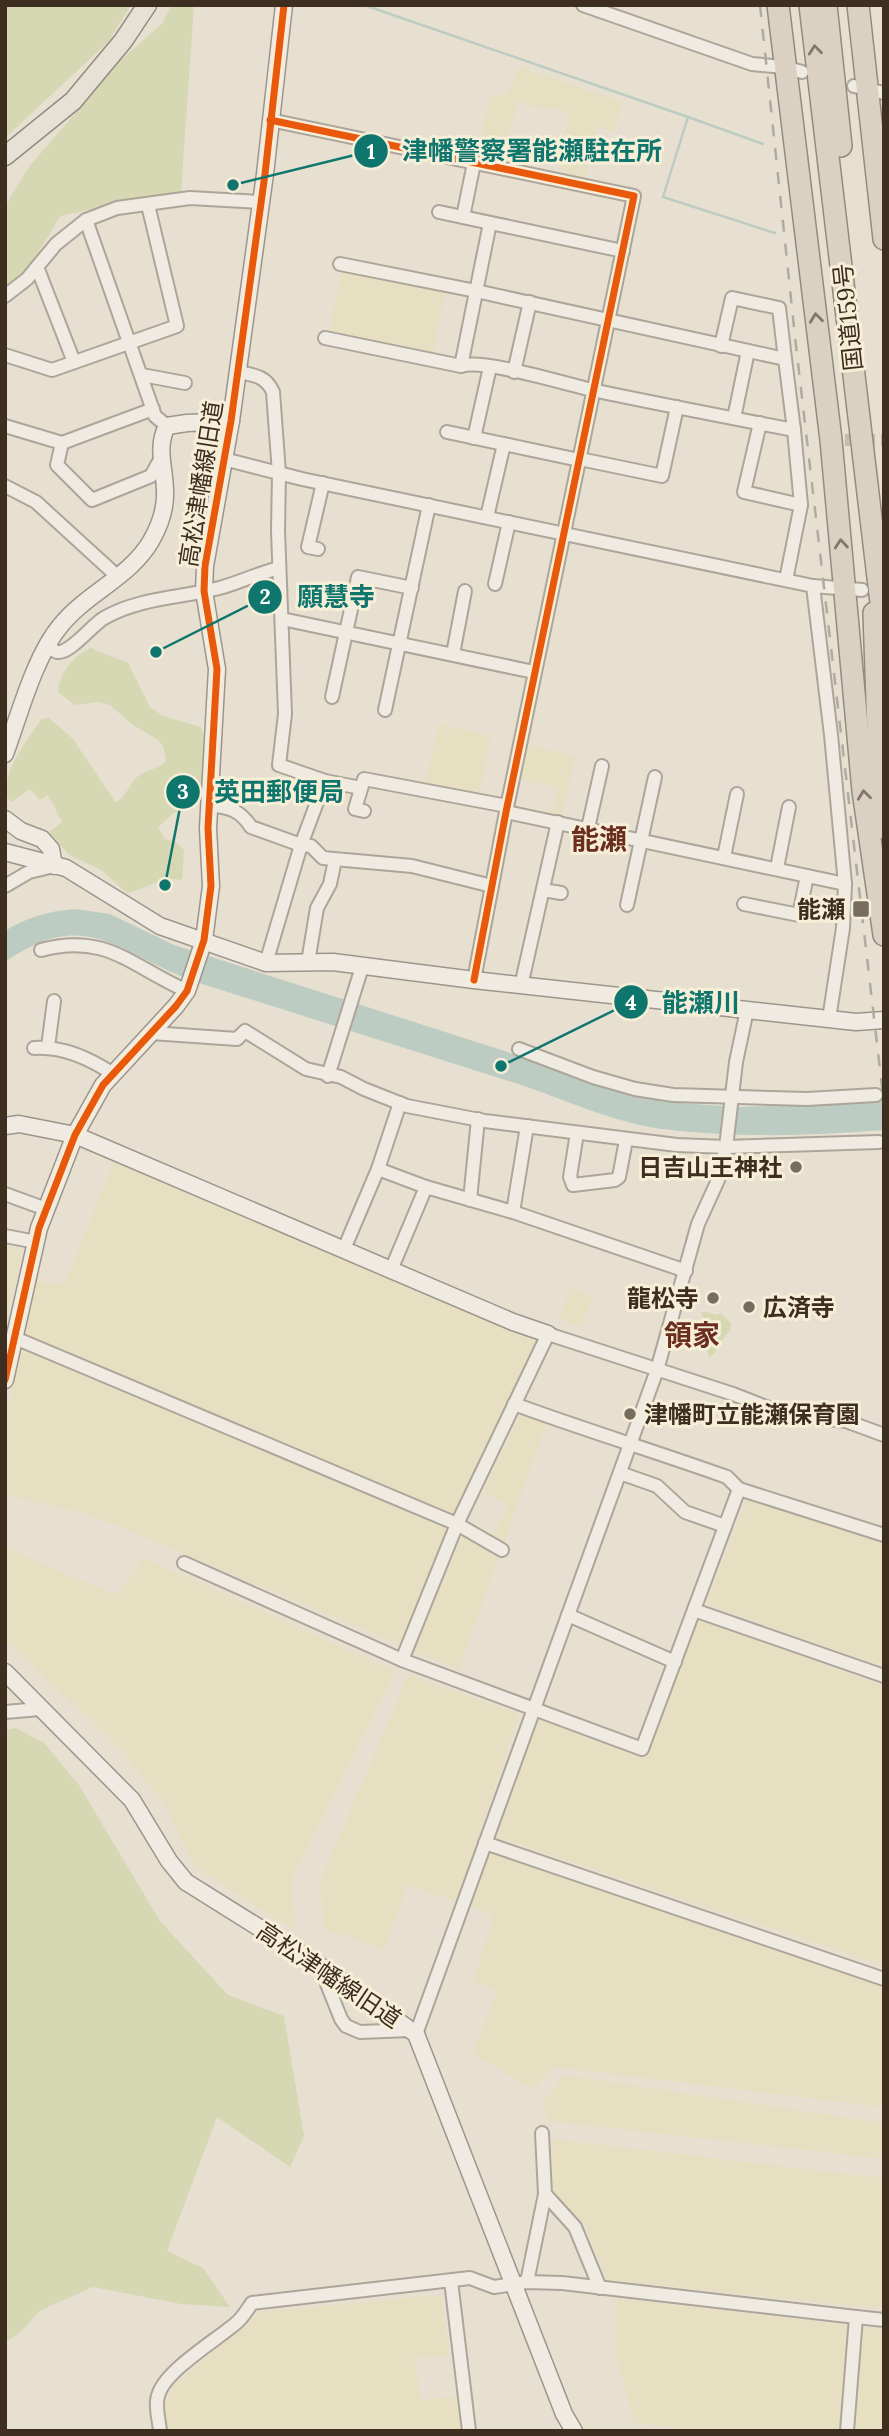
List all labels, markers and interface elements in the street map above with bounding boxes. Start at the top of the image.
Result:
one-way arrow [808,44,823,56]
callout: 津幡警察署能瀬駐在所 [353,128,676,175]
text: 津幡警察署能瀬駐在所 [402,134,662,167]
text: 1 [367,138,375,165]
street label: 国道159号 [827,262,869,372]
one-way arrow [808,312,823,324]
street label: 高松津幡線旧道 [173,399,229,569]
one-way arrow [834,538,849,549]
callout: 願慧寺 [248,573,389,620]
text: 願慧寺 [297,580,375,613]
text: 2 [259,583,271,610]
callout: 英田郵便局 [165,768,358,815]
text: 英田郵便局 [214,775,344,808]
text: 3 [177,778,189,805]
one-way arrow [857,789,872,800]
district label: 能瀬 [571,821,627,857]
place label: 能瀬 [797,894,845,925]
marker: 能瀬 [851,899,871,919]
callout: 能瀬川 [613,979,754,1026]
text: 能瀬川 [662,986,740,1019]
text: 4 [625,989,637,1016]
place label: 日吉山王神社 [638,1152,782,1183]
marker: 日吉山王神社 [788,1159,804,1175]
place label: 龍松寺 [627,1283,699,1314]
marker: 龍松寺 [705,1290,721,1306]
place label: 広済寺 [763,1292,835,1323]
marker: 広済寺 [741,1299,757,1315]
district label: 領家 [664,1317,720,1353]
place label: 津幡町立能瀬保育園 [644,1399,860,1430]
marker: 津幡町立能瀬保育園 [622,1406,638,1422]
street label: 高松津幡線旧道 [251,1915,407,2035]

